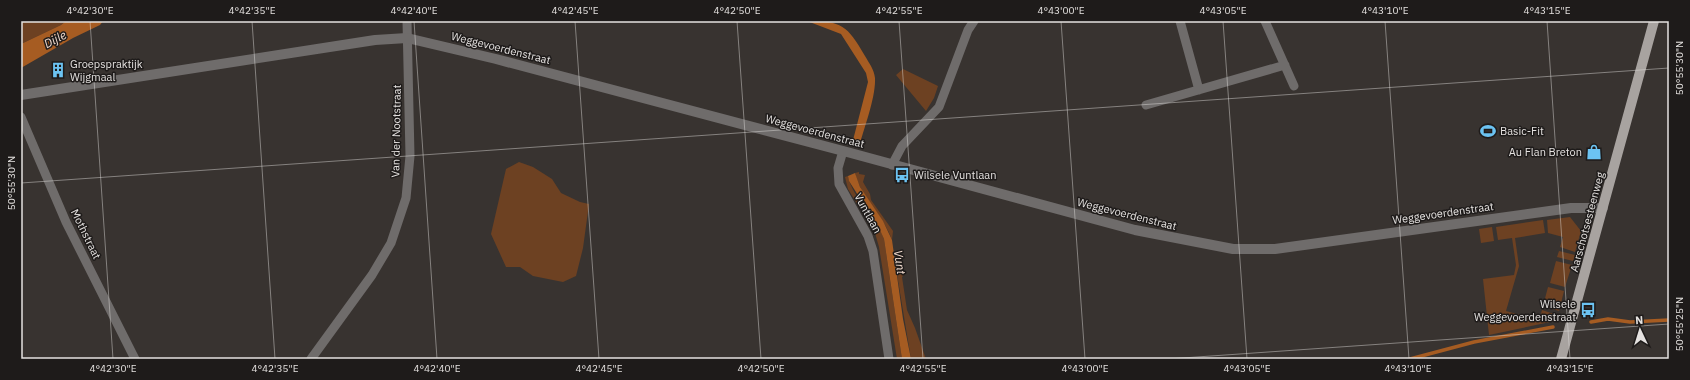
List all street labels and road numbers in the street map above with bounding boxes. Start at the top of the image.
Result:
street label: Weggevoerdenstraat [450,29,552,67]
street label: Van der Nootstraat [388,84,404,178]
street label: Weggevoerdenstraat [764,111,866,151]
street label: Aarschotsesteenweg [1567,170,1607,274]
street label: Vuntlaan [851,190,885,236]
street label: Weggevoerdenstraat [1076,195,1178,233]
street label: Weggevoerdenstraat [1391,199,1495,227]
street label: Mothstraat [68,207,104,261]

